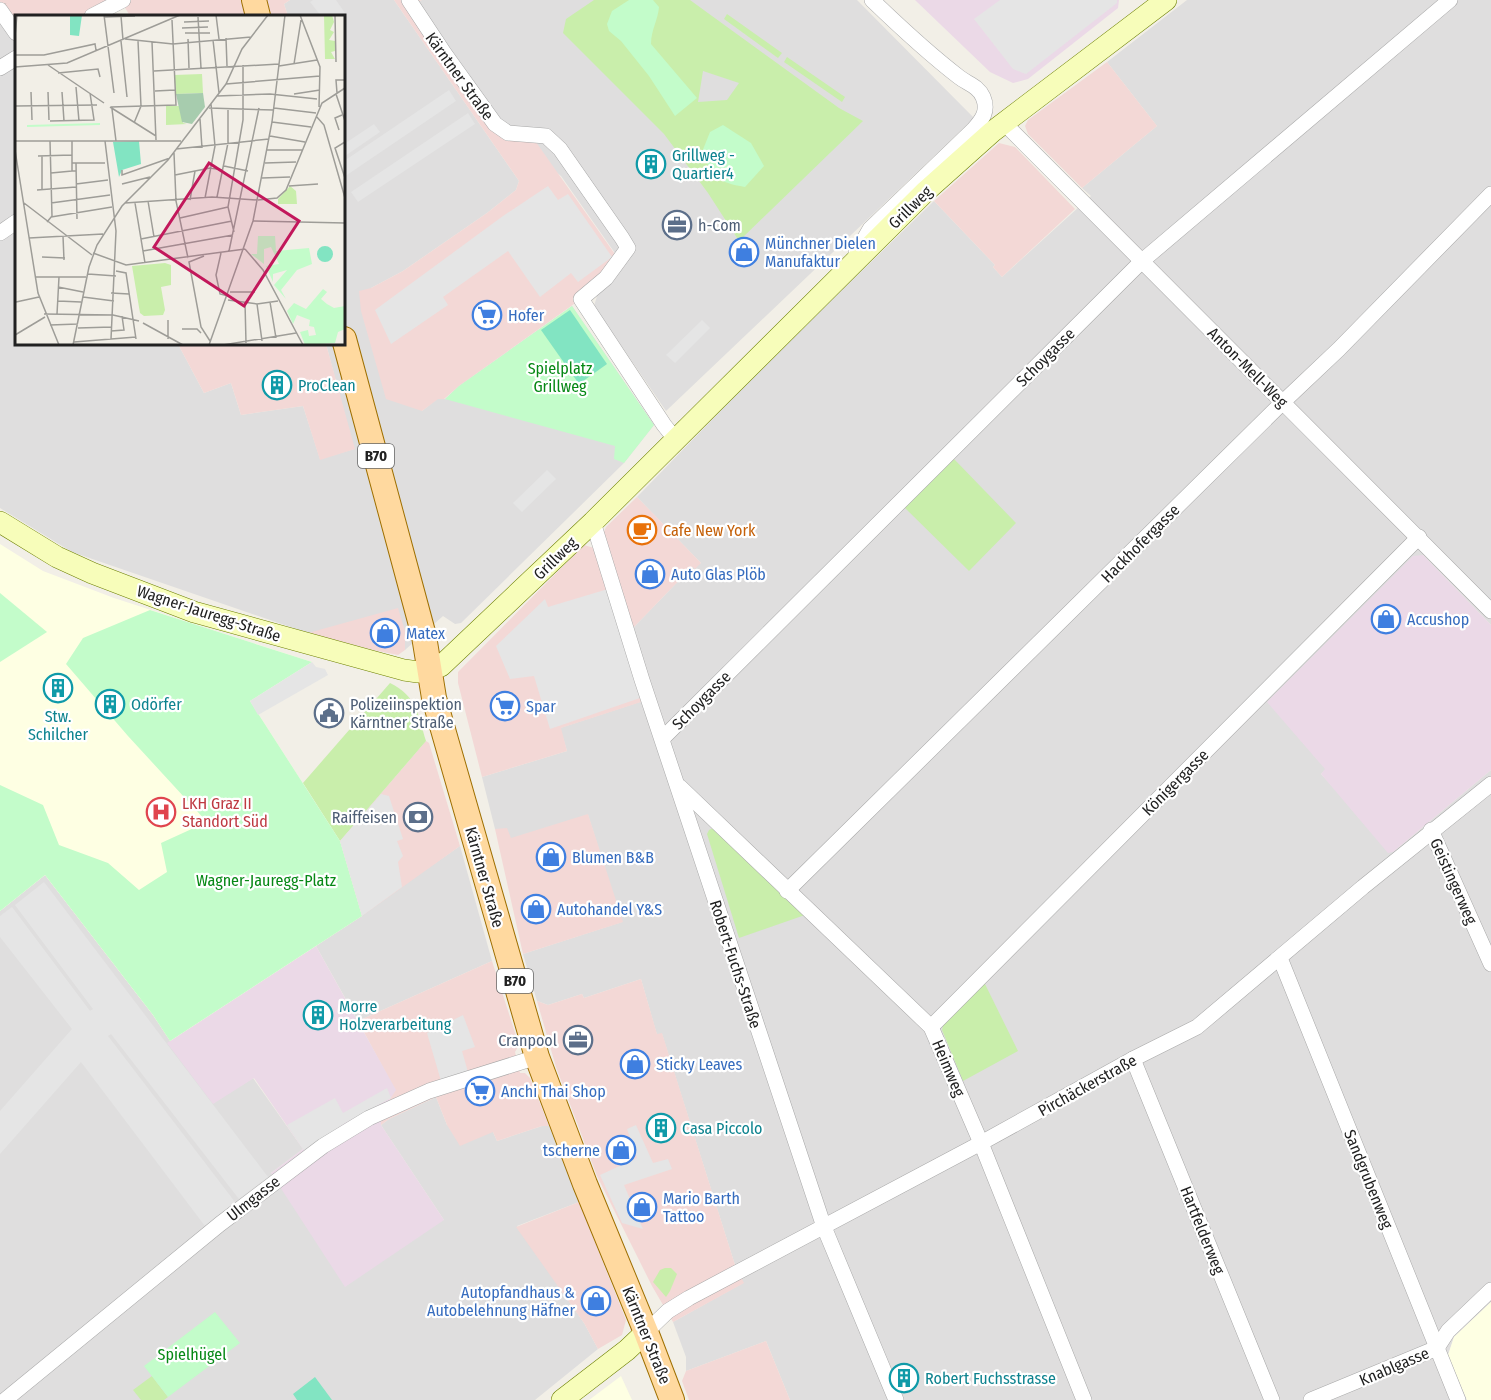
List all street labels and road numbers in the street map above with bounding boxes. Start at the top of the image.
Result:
street label: Kärntner Straße [421,29,498,124]
street label: Grillweg [885,182,936,233]
street label: Anton-Mell-Weg [1204,323,1292,412]
street label: Schoygasse [1012,324,1079,391]
road number: B70 [358,444,394,468]
street label: Hackhofergasse [1097,500,1184,587]
street label: Grillweg [530,533,581,584]
street label: Wagner-Jauregg-Straße [134,581,283,646]
street label: Schoygasse [668,667,735,734]
street label: Königergasse [1138,745,1213,819]
street label: Kärntner Straße [461,825,508,930]
street label: Geistingerweg [1426,835,1481,928]
street label: Robert-Fuchs-Straße [706,898,765,1031]
road number: B70 [497,969,533,993]
street label: Heimweg [928,1037,969,1100]
street label: Pirchäckerstraße [1035,1051,1140,1120]
street label: Sandgrubenweg [1340,1127,1397,1232]
street label: Ulmgasse [223,1172,284,1225]
street label: Hartfelderweg [1176,1183,1229,1277]
street label: Kärntner Straße [618,1284,675,1387]
street label: Knablgasse [1357,1343,1432,1390]

